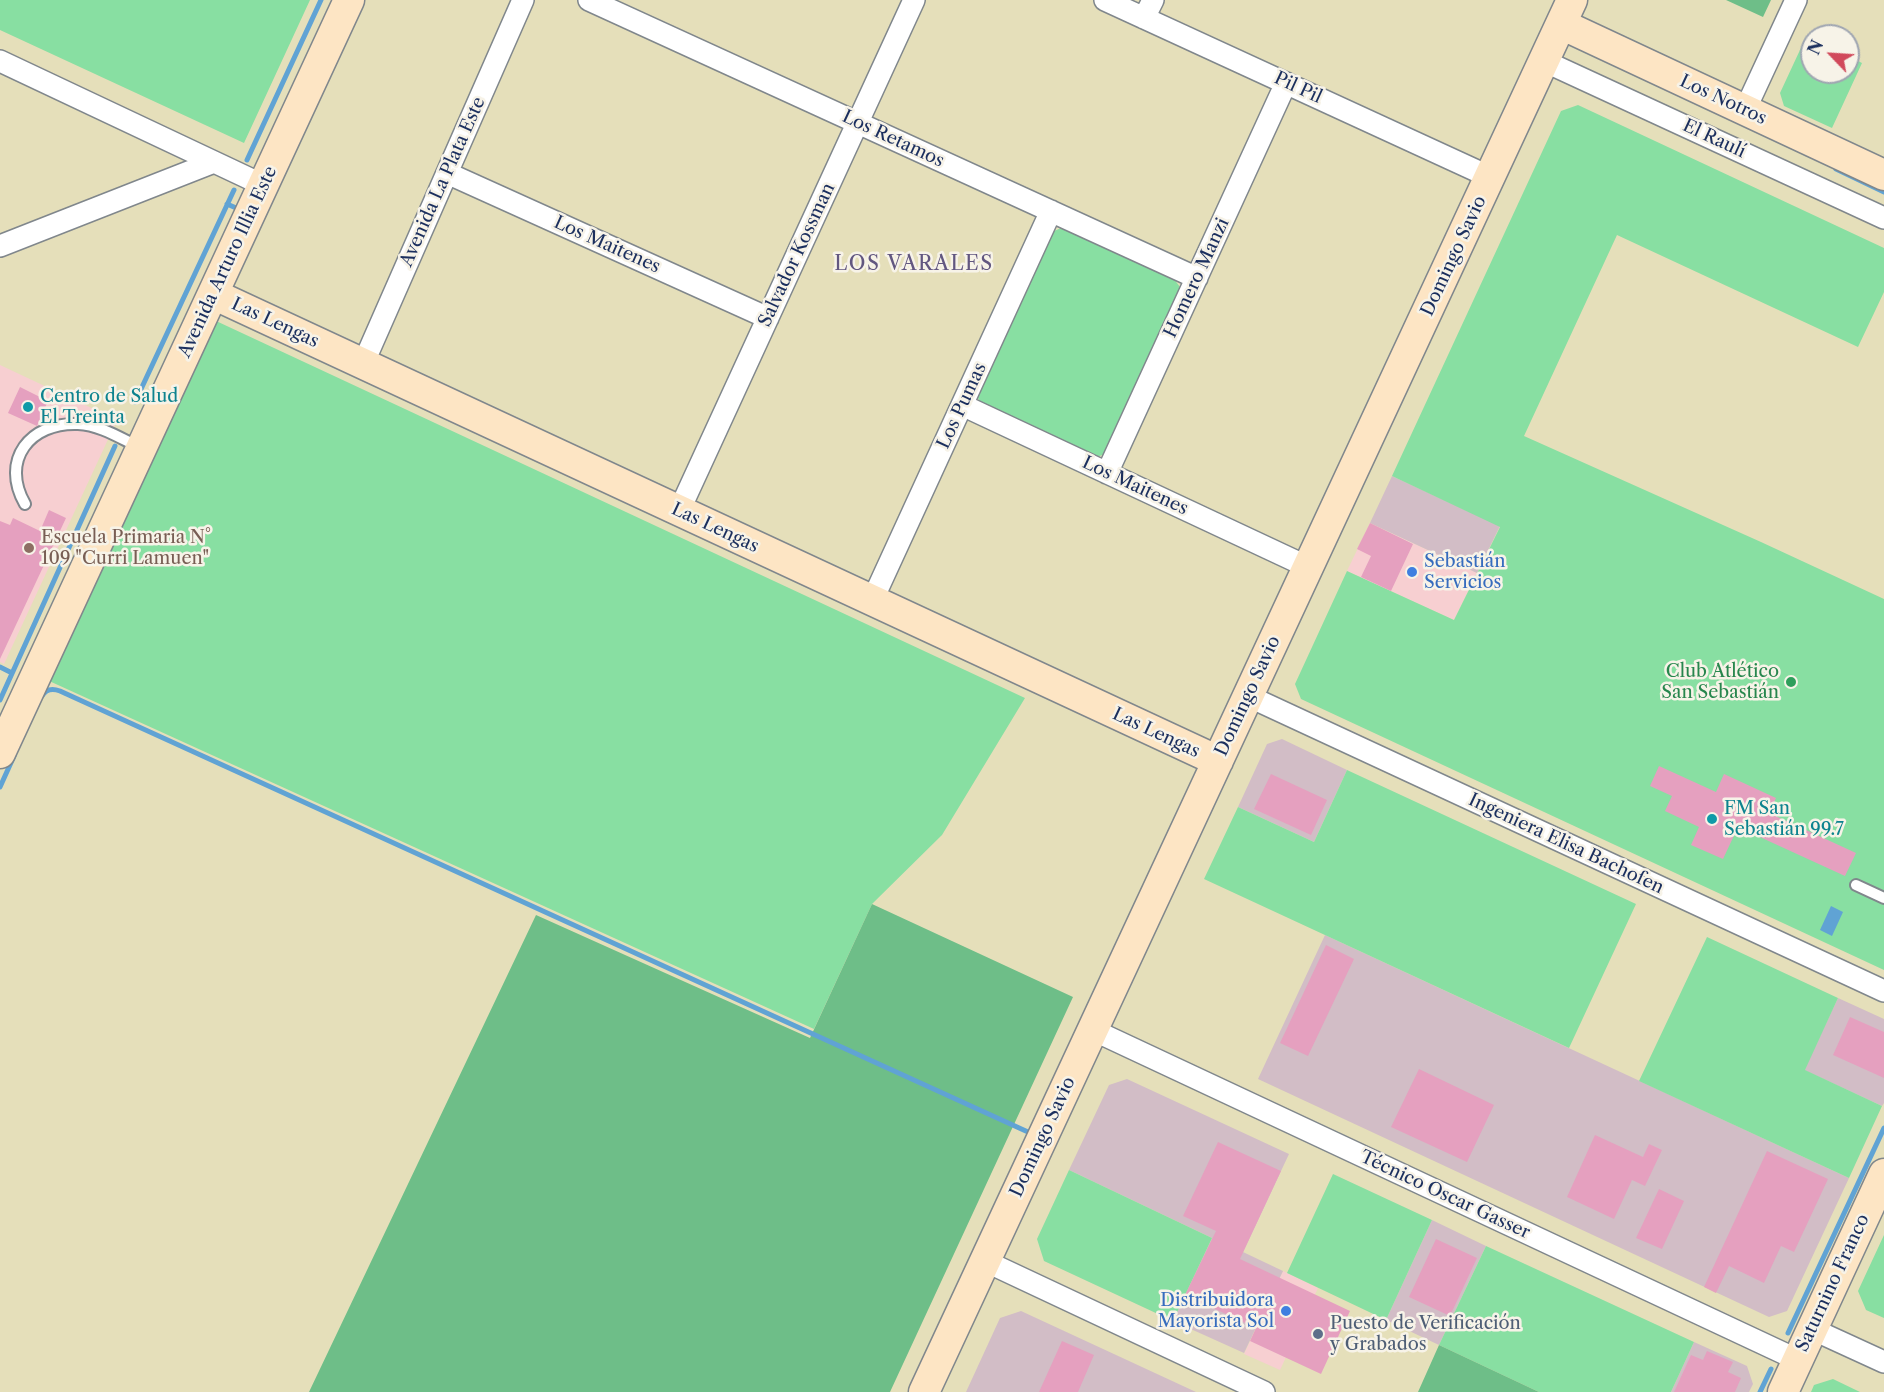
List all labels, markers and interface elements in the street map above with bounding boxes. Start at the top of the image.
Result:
north arrow [1800,24,1860,84]
text: N [1803,37,1828,58]
street label: Pil Pil [1271,68,1325,108]
street label: Los Notros [1676,70,1770,130]
street label: Avenida La Plata Este [396,94,490,270]
street label: Los Retamos [839,106,947,172]
street label: El Raulí [1679,115,1749,163]
street label: Avenida Arturo Illia Este [174,163,282,361]
street label: Salvador Kossman [754,180,840,330]
street label: Domingo Savio [1417,192,1491,320]
street label: Los Maitenes [550,212,664,278]
street label: Homero Manzi [1160,215,1234,341]
district label: LOS VARALES [834,252,994,276]
street label: Las Lengas [228,293,322,353]
street label: Los Pumas [933,360,991,452]
place label: Centro de Salud El Treinta [40,386,178,428]
marker: Centro de Salud El Treinta [21,400,35,414]
street label: Los Maitenes [1079,452,1191,520]
street label: Las Lengas [668,498,762,558]
place label: Escuela Primaria N° 109 "Curri Lamuen" [41,527,211,570]
marker: Escuela Primaria N° 109 "Curri Lamuen" [22,541,36,555]
place label: Sebastián Servicios [1424,551,1506,594]
marker: Sebastián Servicios [1405,565,1419,579]
street label: Domingo Savio [1211,632,1285,760]
place label: Club Atlético San Sebastián [1661,661,1779,704]
marker: Club Atlético San Sebastián [1784,675,1798,689]
street label: Las Lengas [1109,703,1203,763]
street label: Ingeniera Elisa Bachofen [1465,789,1667,899]
place label: FM San Sebastián 99.7 [1724,798,1844,840]
marker: FM San Sebastián 99.7 [1705,812,1719,826]
street label: Domingo Savio [1006,1073,1080,1201]
street label: Técnico Oscar Gasser [1357,1146,1533,1244]
street label: Saturnino Franco [1792,1211,1874,1355]
place label: Distribuidora Mayorista Sol [1158,1290,1274,1332]
marker: Distribuidora Mayorista Sol [1279,1304,1293,1318]
place label: Puesto de Verificación y Grabados [1330,1313,1521,1356]
marker: Puesto de Verificación y Grabados [1311,1327,1325,1341]

